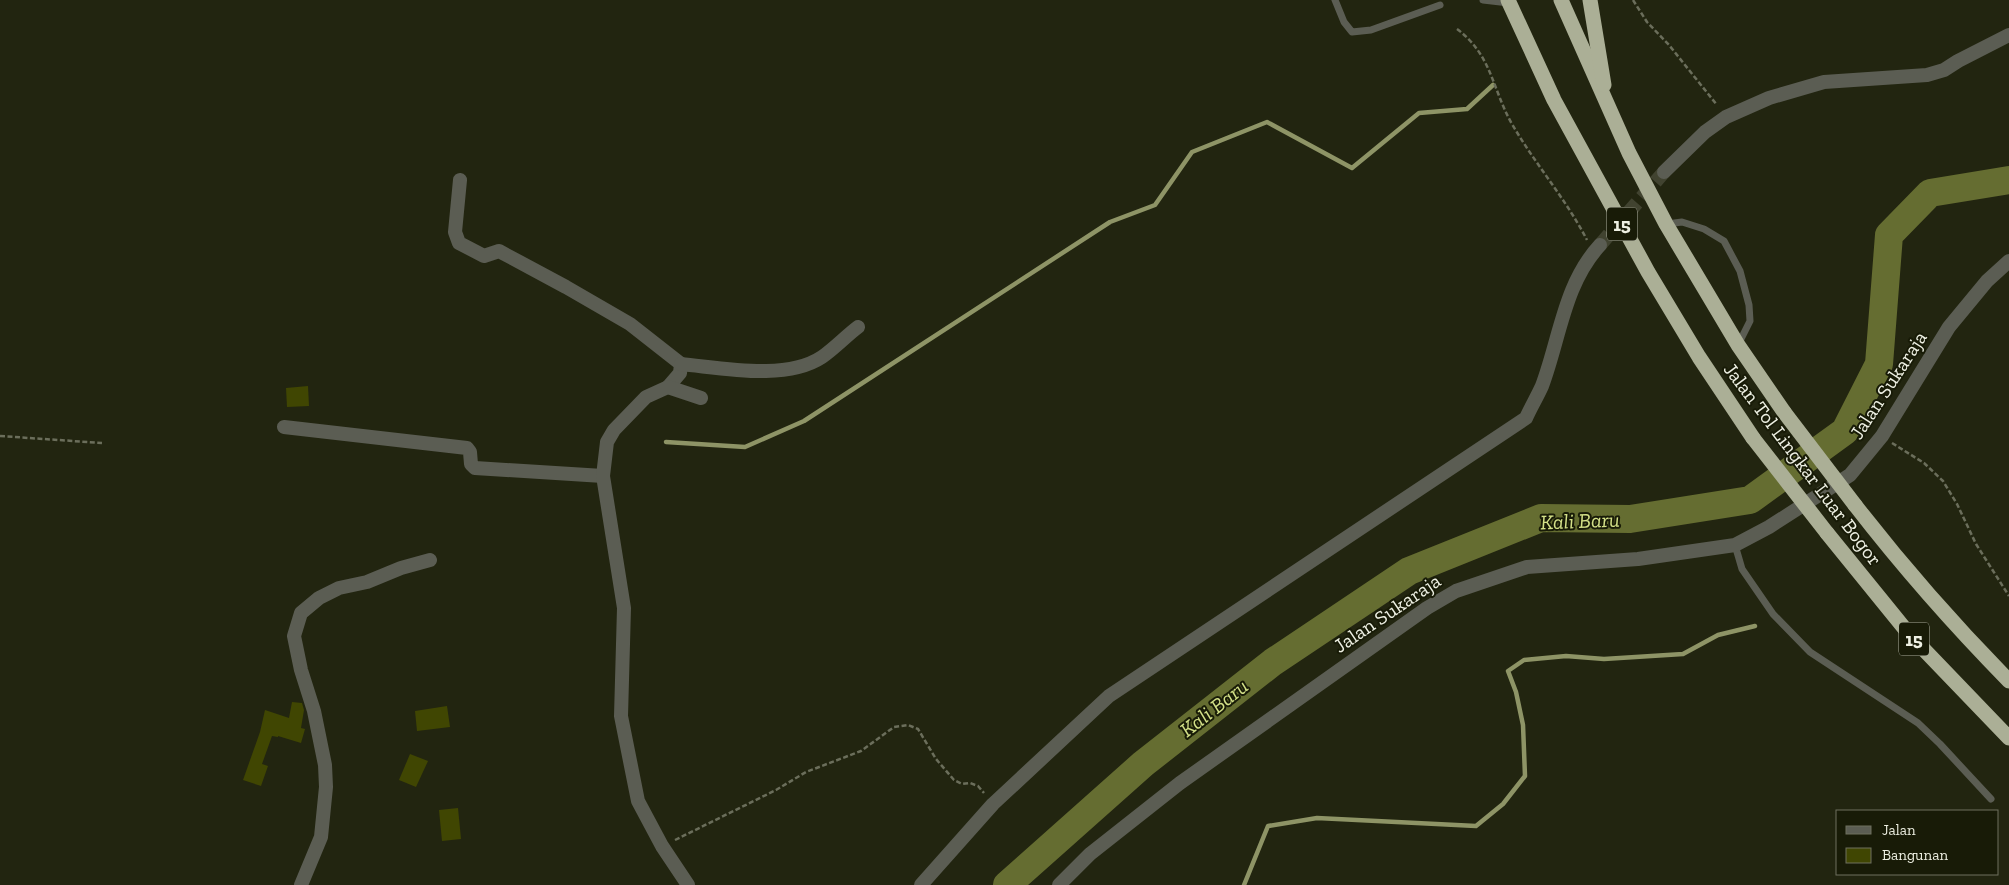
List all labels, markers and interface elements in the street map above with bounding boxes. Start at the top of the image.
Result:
road number: 15 [1607,208,1637,240]
street label: Jalan Sukaraja [1844,326,1932,444]
street label: Jalan Tol Lingkar Luar Bogor [1719,358,1887,570]
water label: Kali Baru [1540,507,1620,534]
street label: Jalan Sukaraja [1329,568,1445,658]
road number: 15 [1899,622,1929,656]
water label: Kali Baru [1175,673,1253,742]
legend [1836,810,1999,875]
text: Jalan [1882,821,1916,839]
text: Bangunan [1882,846,1948,864]

